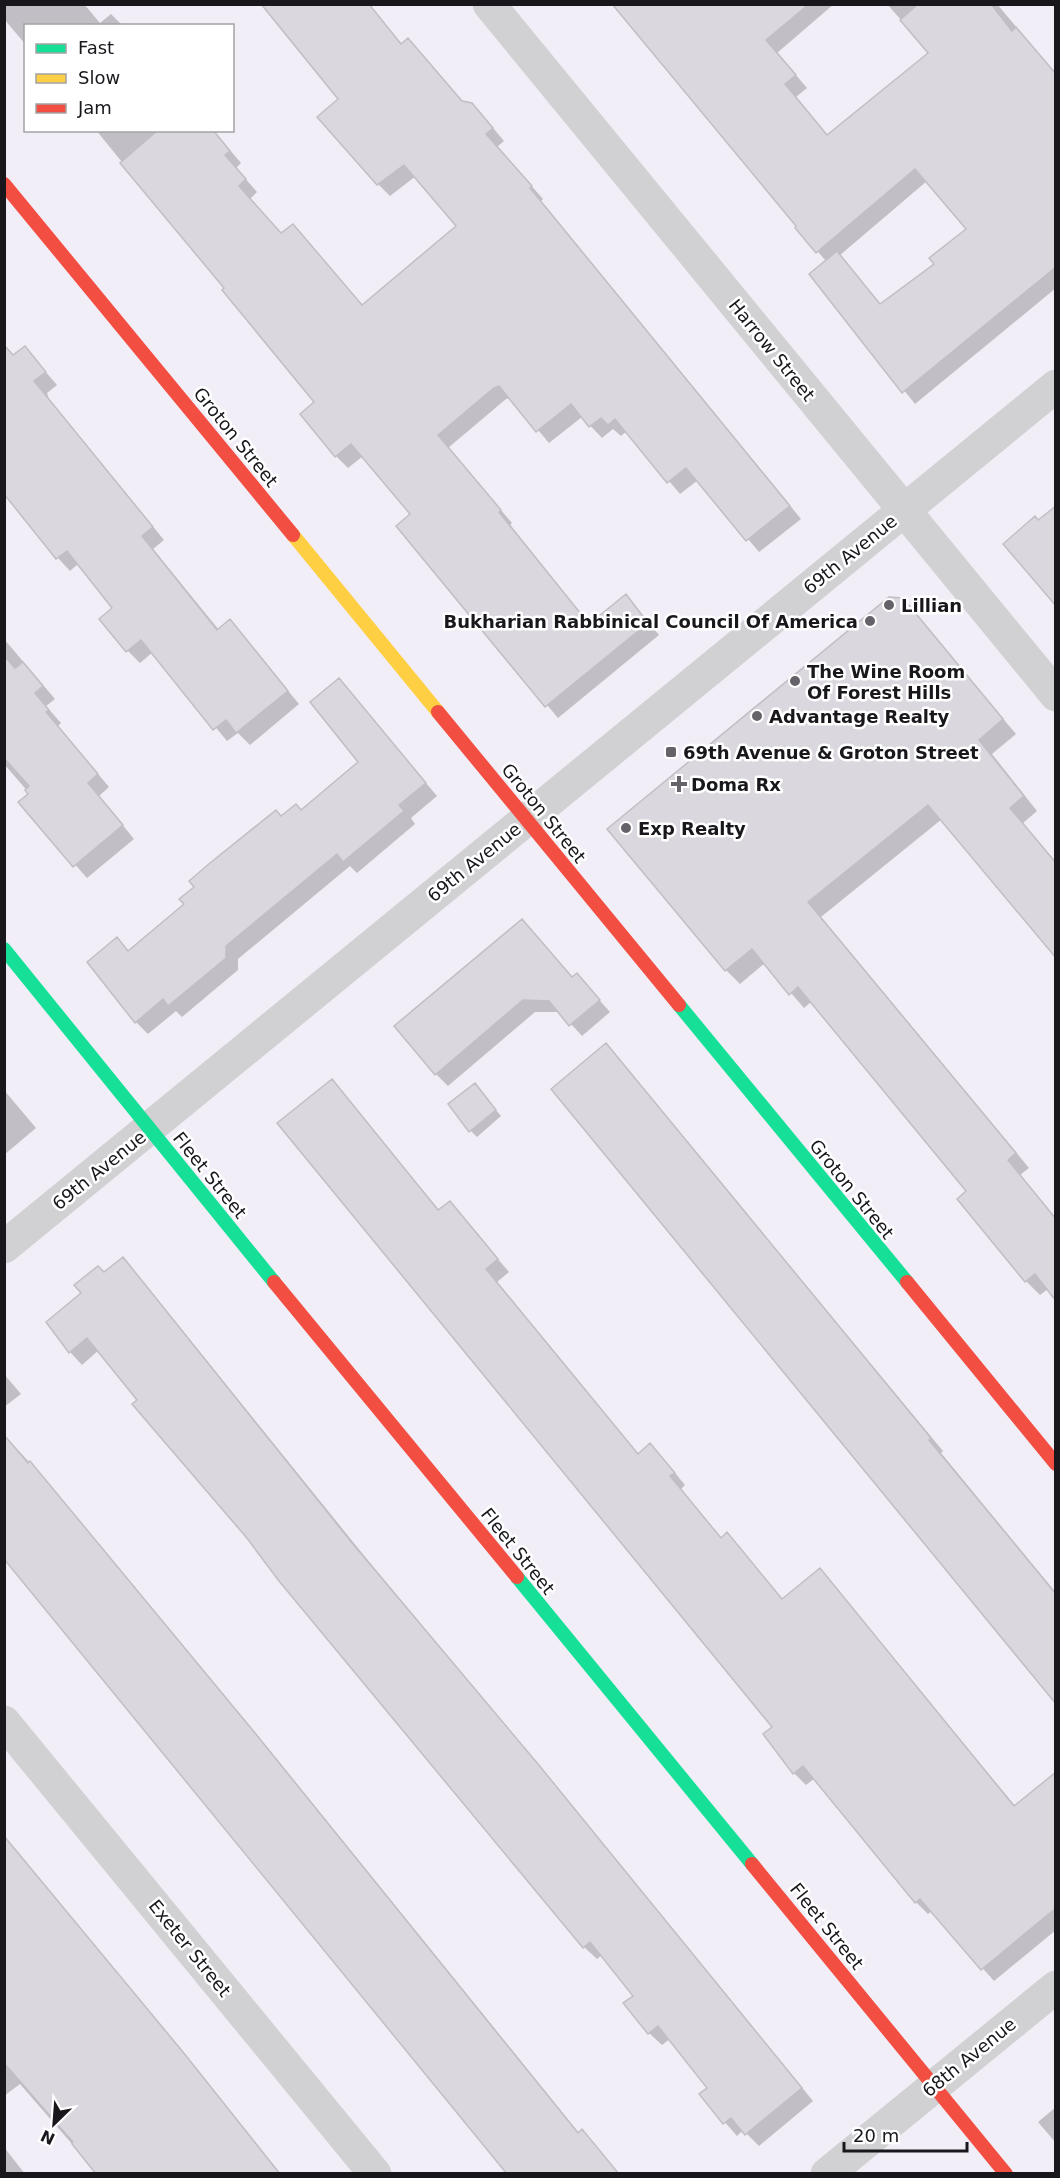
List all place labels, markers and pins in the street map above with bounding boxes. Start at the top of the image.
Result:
place label: Lillian [901,595,962,616]
marker: Lillian [882,598,896,612]
place label: Bukharian Rabbinical Council Of America [443,611,858,632]
marker: Bukharian Rabbinical Council Of America [863,614,877,628]
place label: The Wine Room Of Forest Hills [807,661,965,703]
marker: The Wine Room Of Forest Hills [788,674,802,688]
place label: Advantage Realty [769,706,950,727]
marker: Advantage Realty [750,709,764,723]
place label: 69th Avenue & Groton Street [683,742,979,763]
marker: 69th Avenue & Groton Street [664,745,678,759]
place label: Doma Rx [691,774,781,795]
marker: Doma Rx [672,777,686,791]
place label: Exp Realty [638,818,746,839]
marker: Exp Realty [619,821,633,835]

